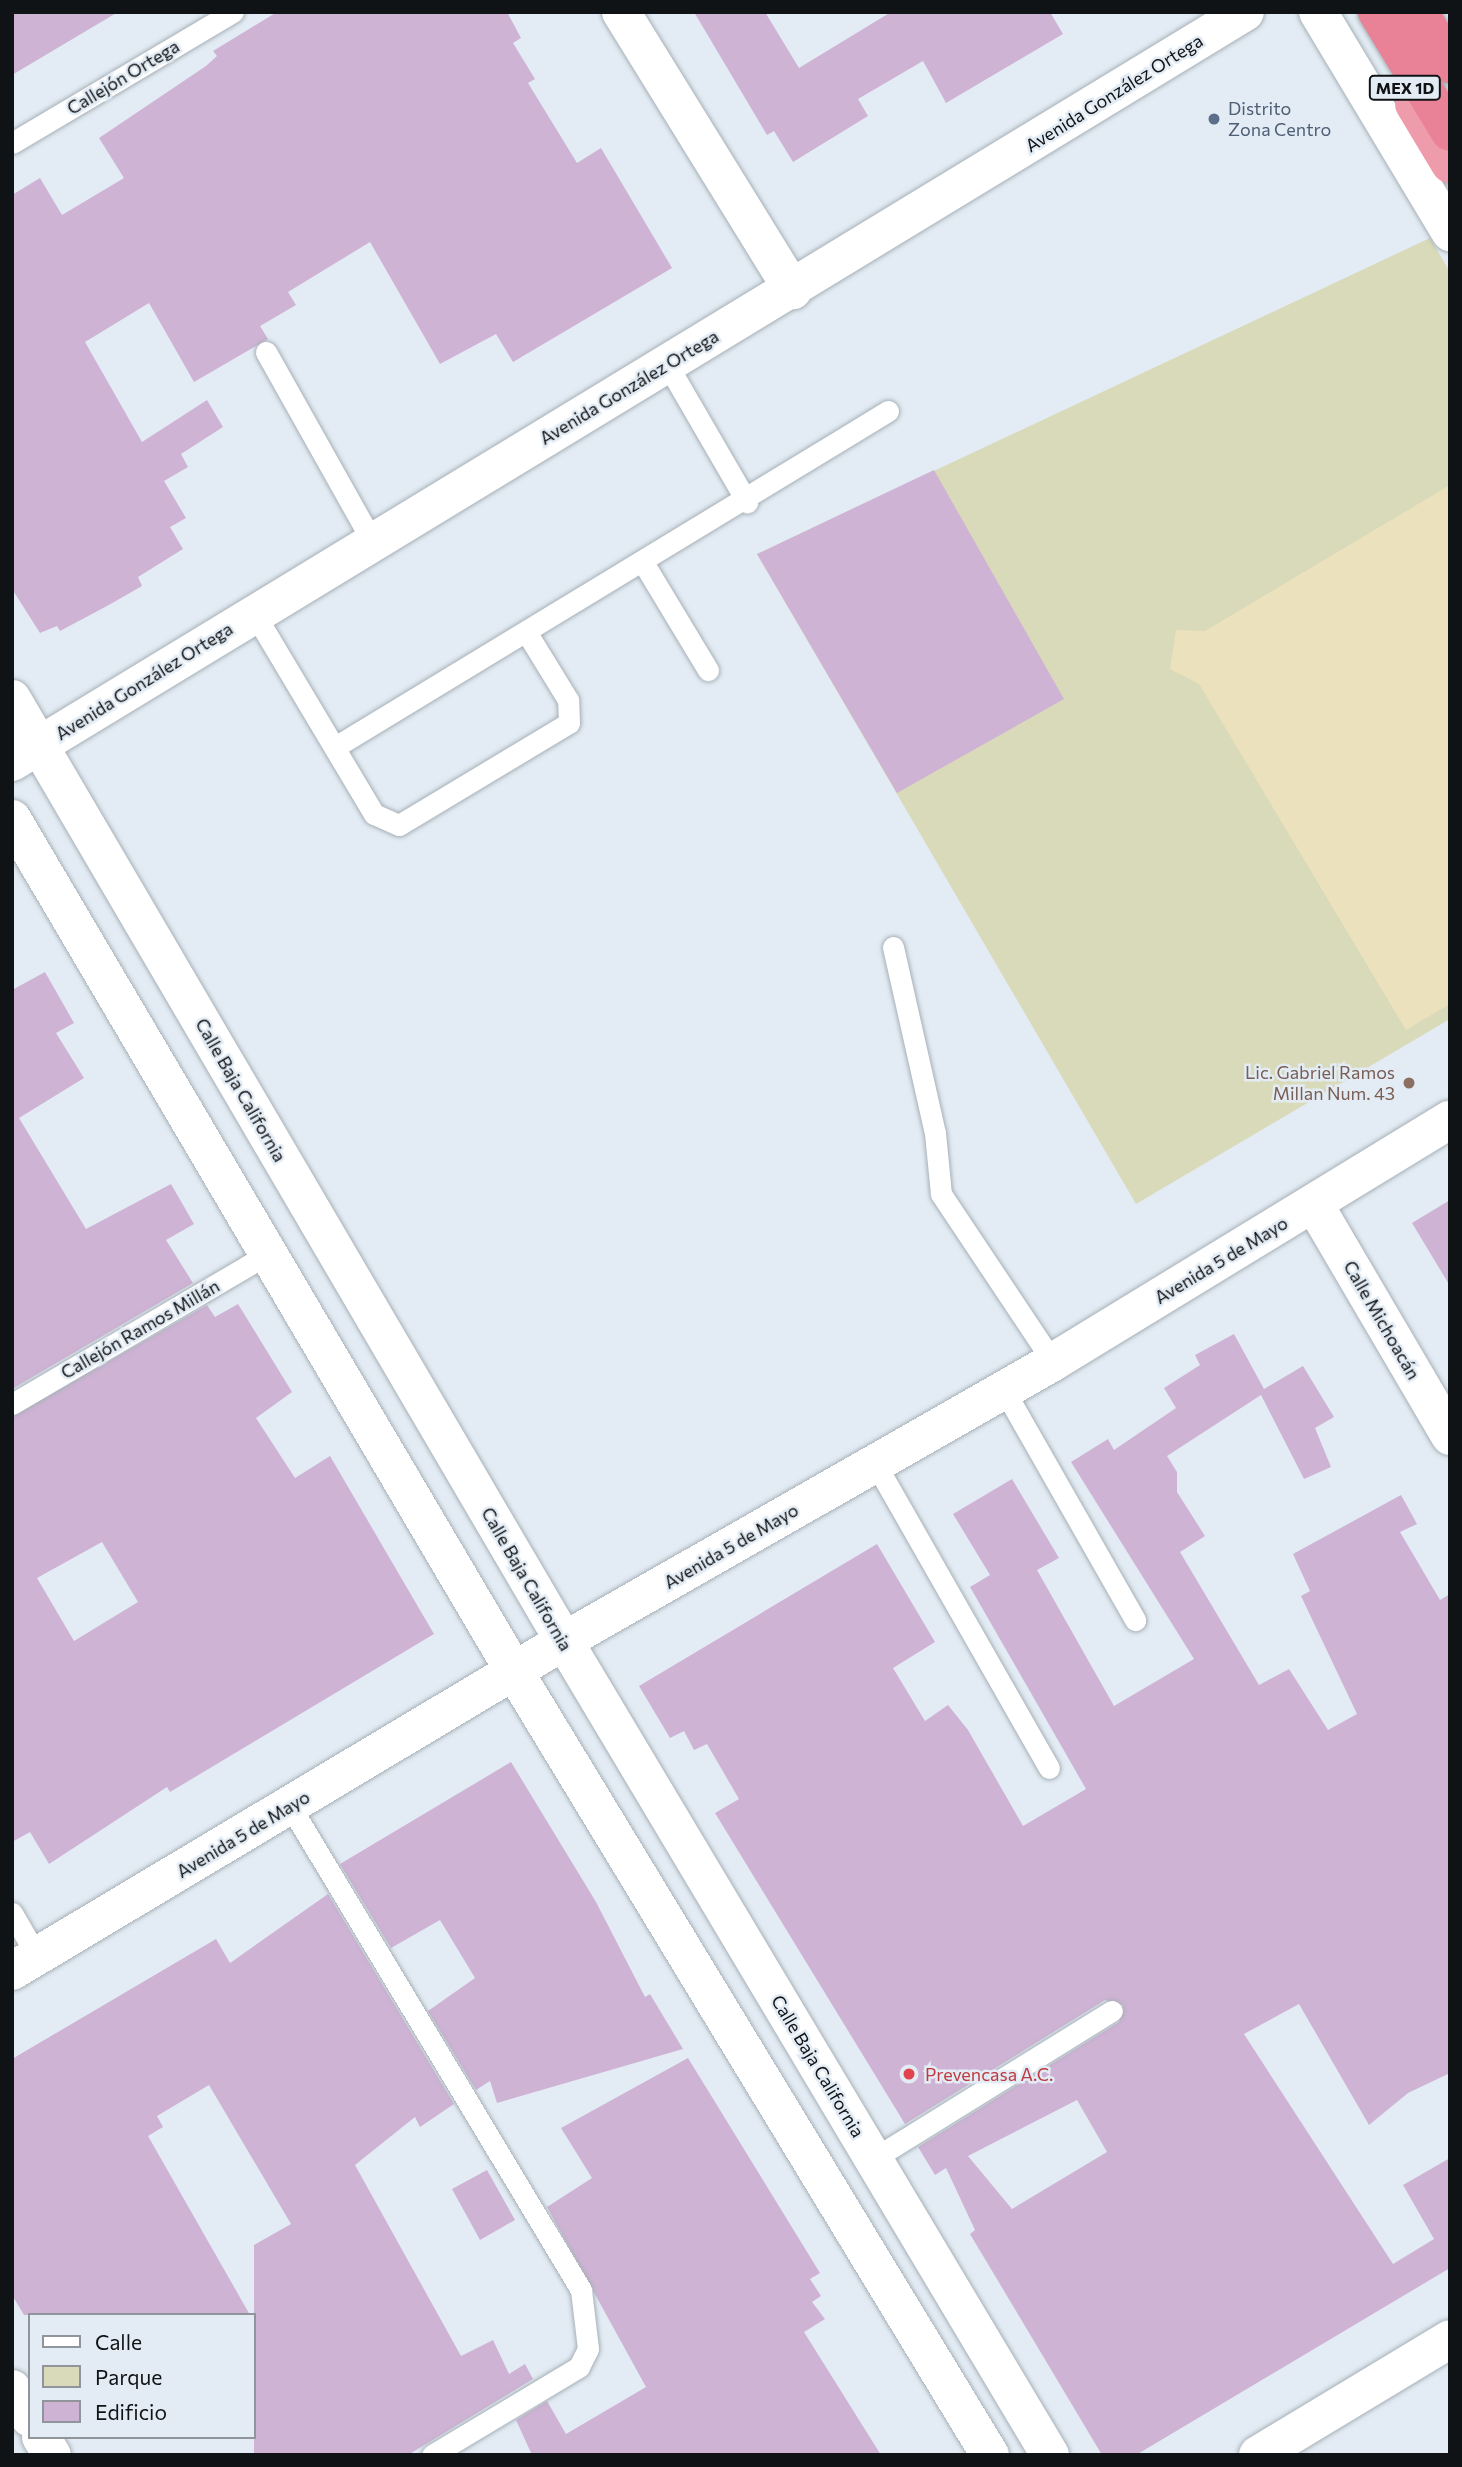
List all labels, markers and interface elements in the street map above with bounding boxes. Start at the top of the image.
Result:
street label: Avenida González Ortega [1021,30,1207,156]
street label: Callejón Ortega [63,35,183,119]
road number: MEX 1D [1368,76,1442,100]
place label: Distrito Zona Centro [1228,98,1331,140]
marker: Distrito Zona Centro [1206,111,1222,127]
street label: Avenida González Ortega [536,325,722,449]
street label: Avenida González Ortega [51,618,237,744]
street label: Calle Baja California [191,1014,291,1166]
place label: Lic. Gabriel Ramos Millan Num. 43 [1245,1062,1395,1104]
marker: Lic. Gabriel Ramos Millan Num. 43 [1401,1075,1417,1091]
street label: Avenida 5 de Mayo [1151,1212,1291,1308]
street label: Calle Michoacán [1339,1257,1425,1383]
street label: Callejón Ramos Millán [57,1275,223,1383]
street label: Avenida 5 de Mayo [660,1499,802,1593]
street label: Calle Baja California [477,1503,577,1655]
street label: Avenida 5 de Mayo [173,1786,313,1882]
street label: Calle Baja California [767,1991,869,2141]
place label: Prevencasa A.C. [925,2063,1053,2085]
marker: Prevencasa A.C. [899,2064,919,2084]
legend [28,2313,256,2439]
text: Calle [95,2329,142,2354]
text: Parque [95,2364,162,2389]
text: Edificio [95,2399,167,2424]

